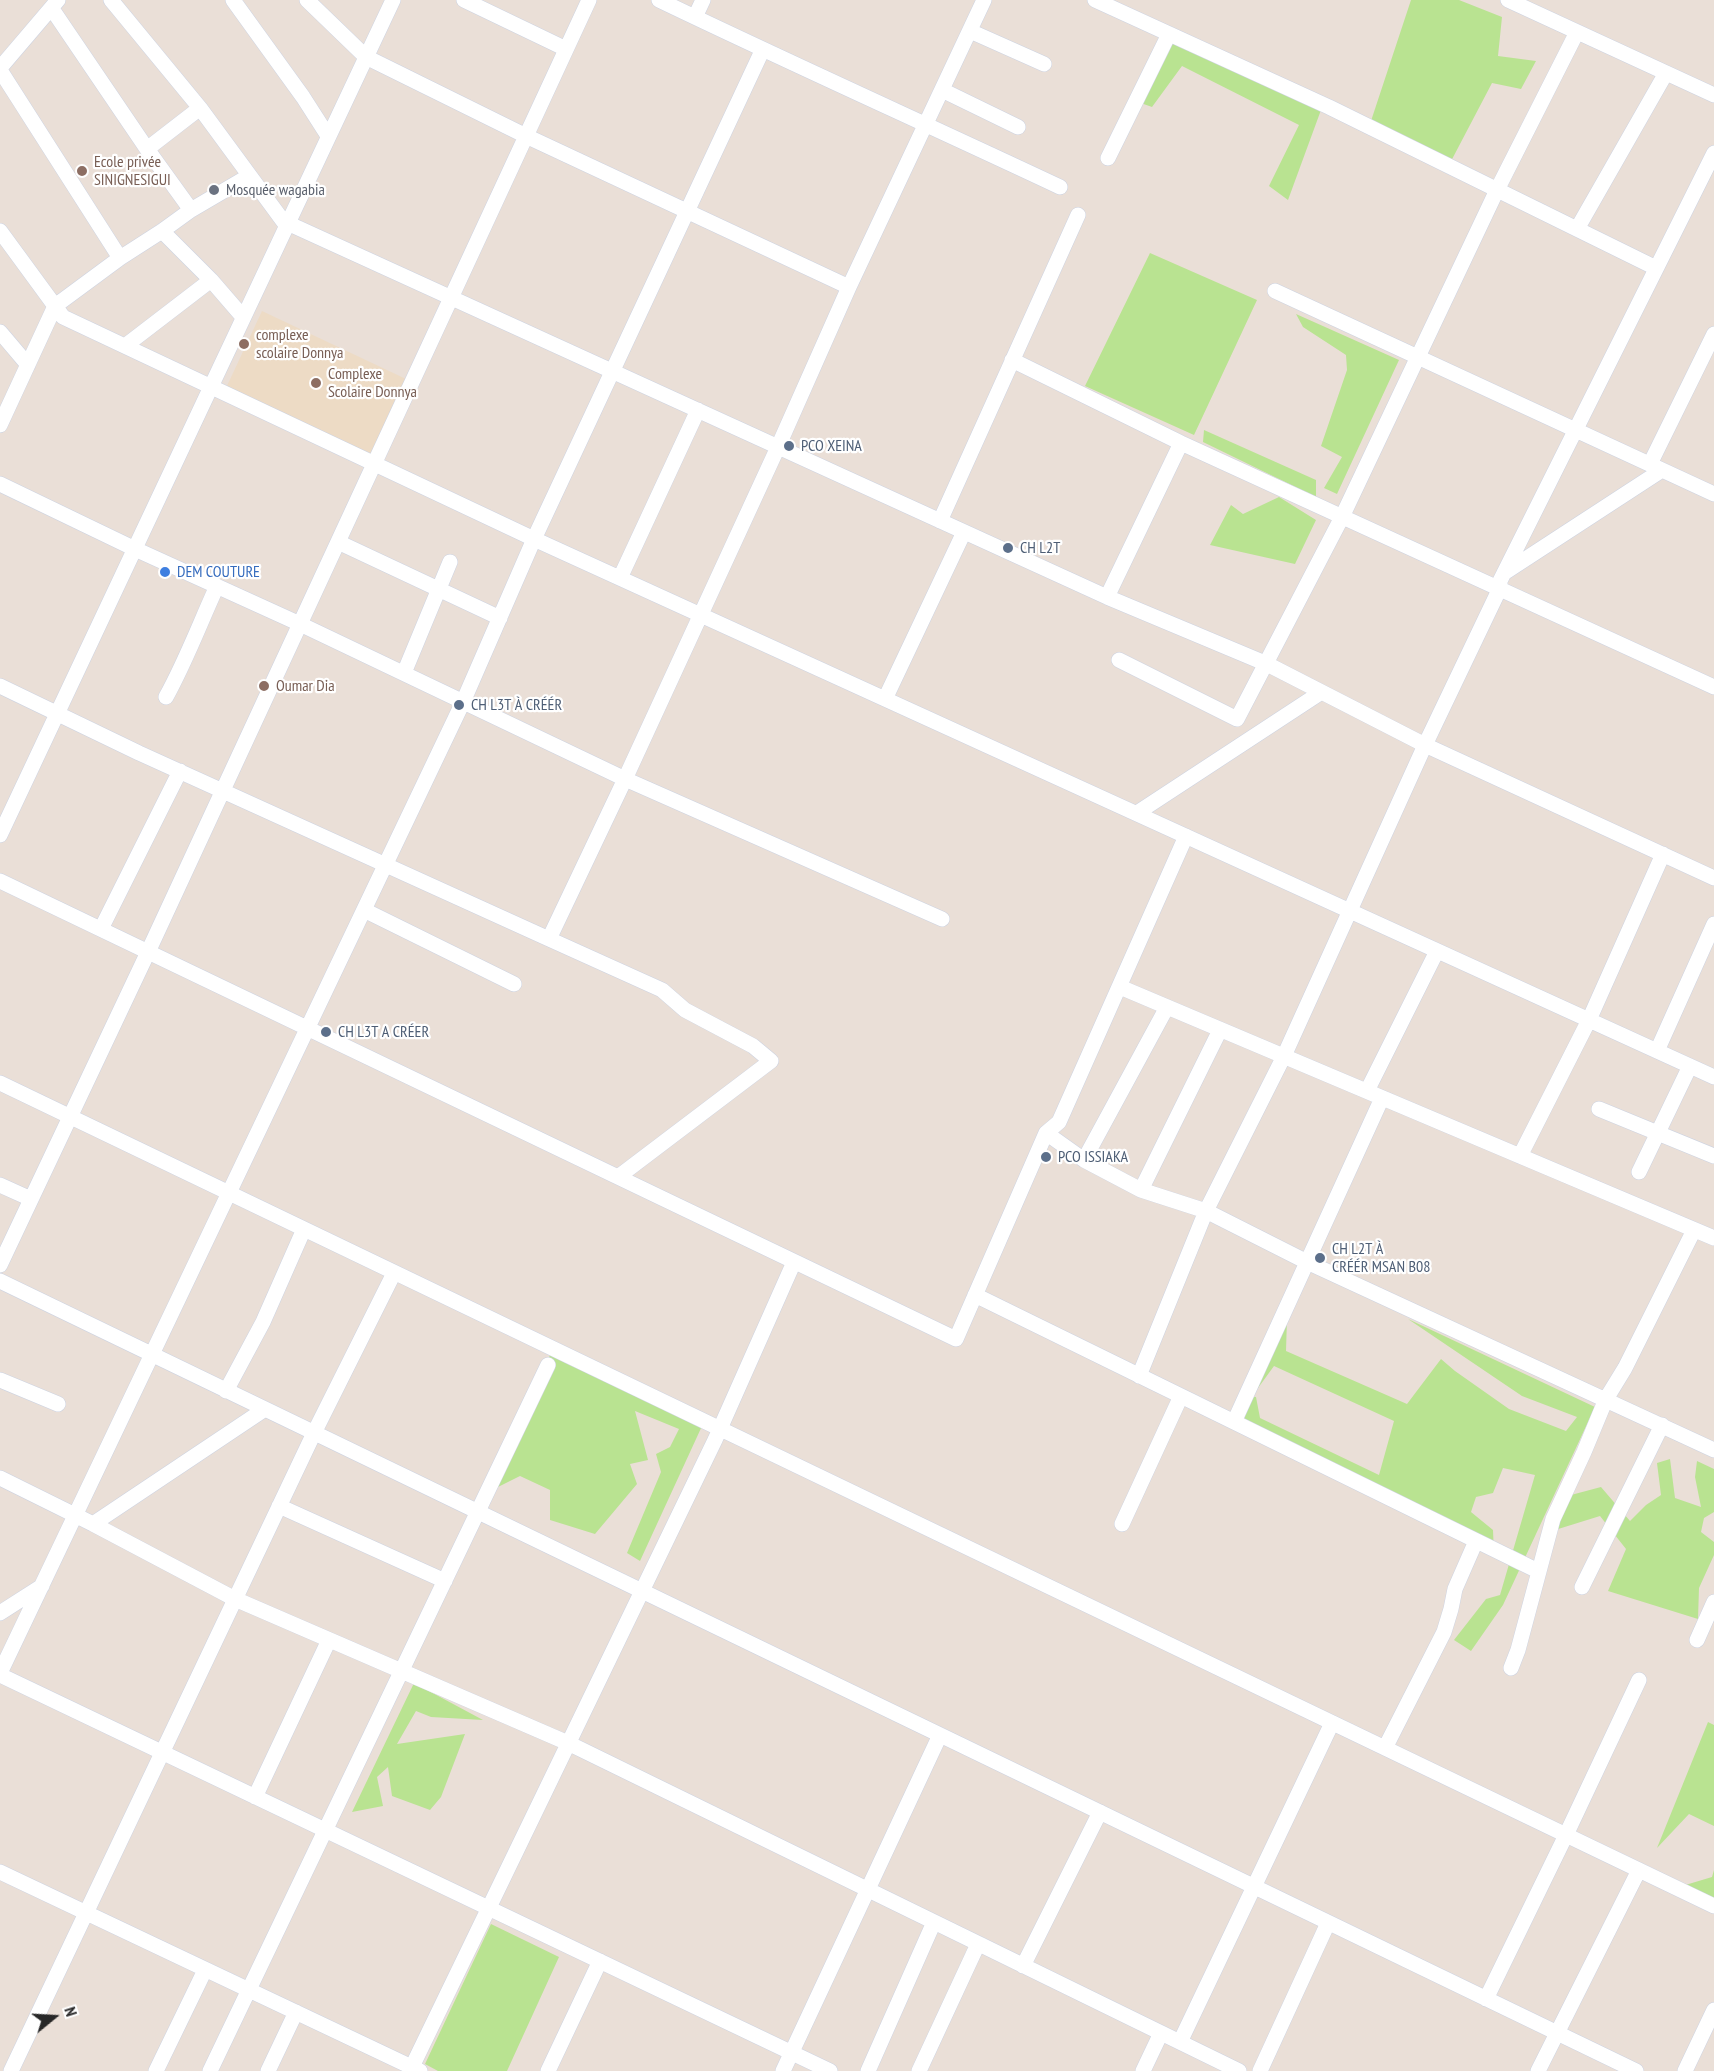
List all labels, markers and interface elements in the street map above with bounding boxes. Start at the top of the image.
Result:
place label: Ecole privée SINIGNESIGUI [94,152,171,190]
marker: Ecole privée SINIGNESIGUI [75,164,89,178]
place label: Mosquée wagabia [226,180,325,200]
marker: Mosquée wagabia [207,183,221,197]
place label: complexe scolaire Donnya [256,325,344,363]
marker: complexe scolaire Donnya [237,337,251,351]
place label: Complexe Scolaire Donnya [328,364,417,402]
marker: Complexe Scolaire Donnya [309,376,323,390]
place label: PCO XEINA [801,436,862,456]
marker: PCO XEINA [782,439,796,453]
place label: CH L2T [1020,538,1060,558]
marker: CH L2T [1001,541,1015,555]
place label: DEM COUTURE [177,562,260,582]
marker: DEM COUTURE [158,565,172,579]
place label: Oumar Dia [276,676,335,696]
marker: Oumar Dia [257,679,271,693]
place label: CH L3T À CRÉÉR [471,695,562,715]
marker: CH L3T À CRÉÉR [452,698,466,712]
place label: CH L3T A CRÉER [338,1022,429,1042]
marker: CH L3T A CRÉER [319,1025,333,1039]
place label: PCO ISSIAKA [1058,1147,1128,1167]
marker: PCO ISSIAKA [1039,1150,1053,1164]
place label: CH L2T À CRÉÉR MSAN B08 [1332,1239,1430,1277]
marker: CH L2T À CRÉÉR MSAN B08 [1313,1251,1327,1265]
north arrow [24,1987,84,2047]
text: N [60,2004,82,2019]

